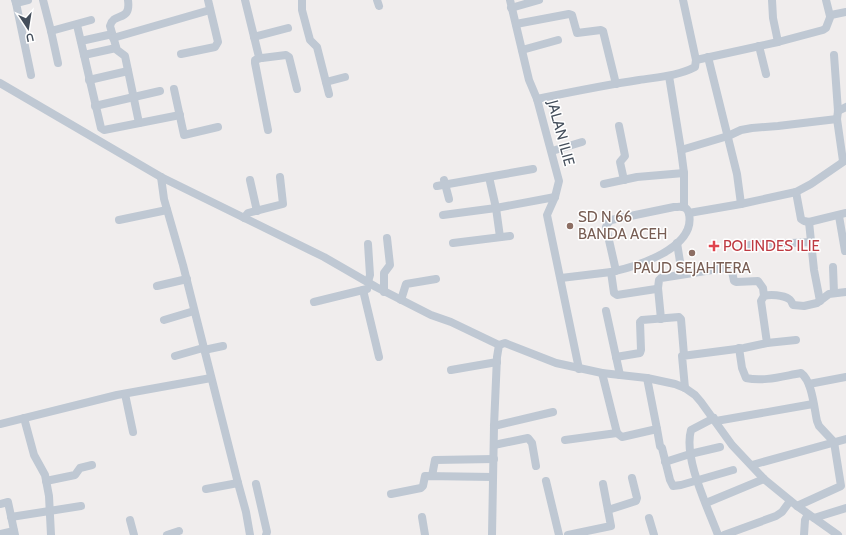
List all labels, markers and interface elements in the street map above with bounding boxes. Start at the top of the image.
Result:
north arrow [8,8,48,48]
text: U [25,30,35,45]
street label: JALAN ILIE [543,97,578,168]
place label: SD N 66 BANDA ACEH [578,208,667,243]
marker: SD N 66 BANDA ACEH [565,221,575,231]
place label: POLINDES ILIE [723,237,820,255]
marker: POLINDES ILIE [708,240,720,252]
marker: PAUD SEJAHTERA [687,248,697,258]
place label: PAUD SEJAHTERA [633,259,751,277]

